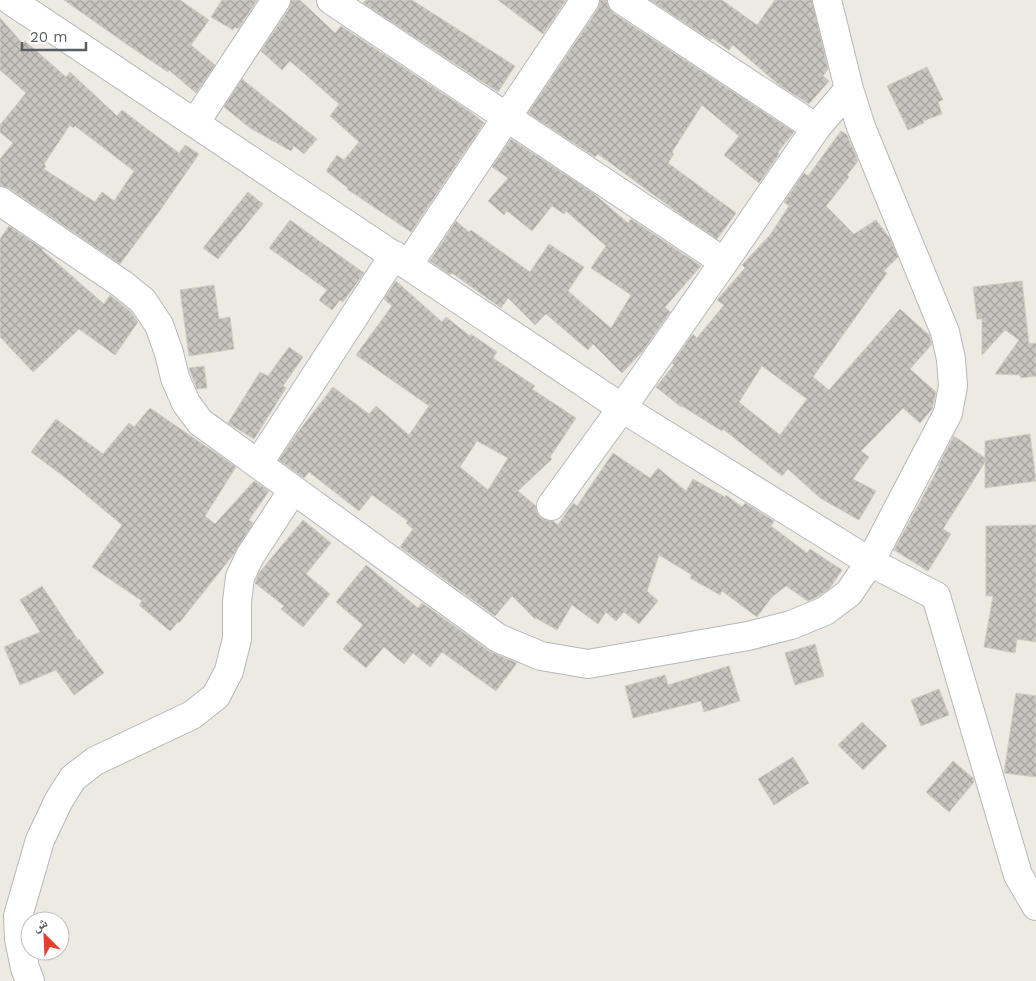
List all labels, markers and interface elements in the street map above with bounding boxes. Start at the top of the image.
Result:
scale bar [22,20,86,52]
text: 20 m [30,28,68,46]
north arrow [20,911,70,961]
text: ش [30,914,50,935]

